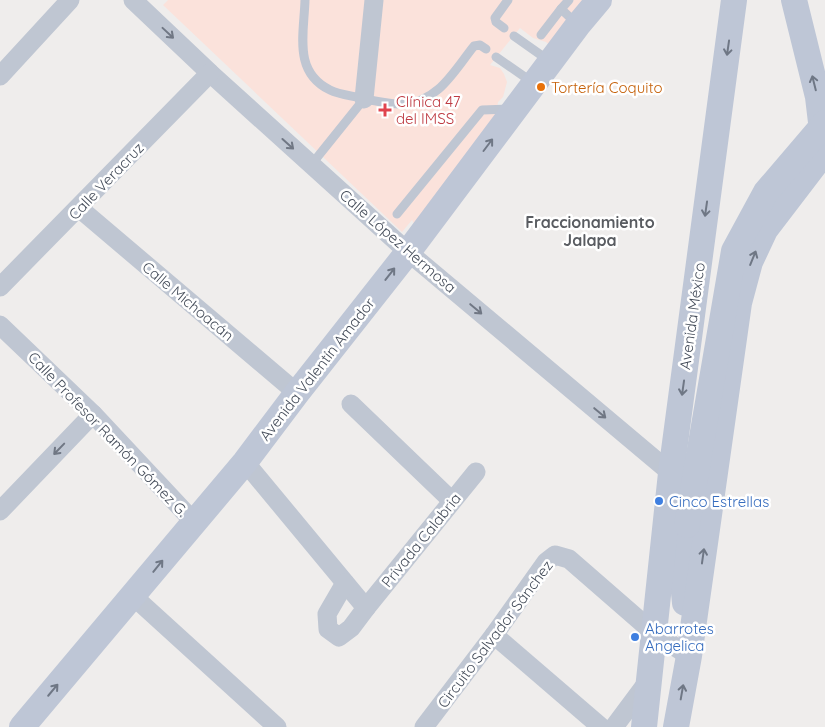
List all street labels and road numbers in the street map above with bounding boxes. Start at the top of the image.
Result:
street label: Calle Veracruz [64,138,148,224]
street label: Calle López Hermosa [336,185,460,297]
street label: Calle Michoacán [138,257,238,345]
street label: Avenida México [675,261,709,371]
street label: Avenida Valentín Amador [255,293,379,444]
street label: Calle Profesor Ramón Gómez G. [24,348,192,520]
street label: Privada Calabria [377,489,465,591]
street label: Circuito Salvador Sánchez [433,556,557,712]

